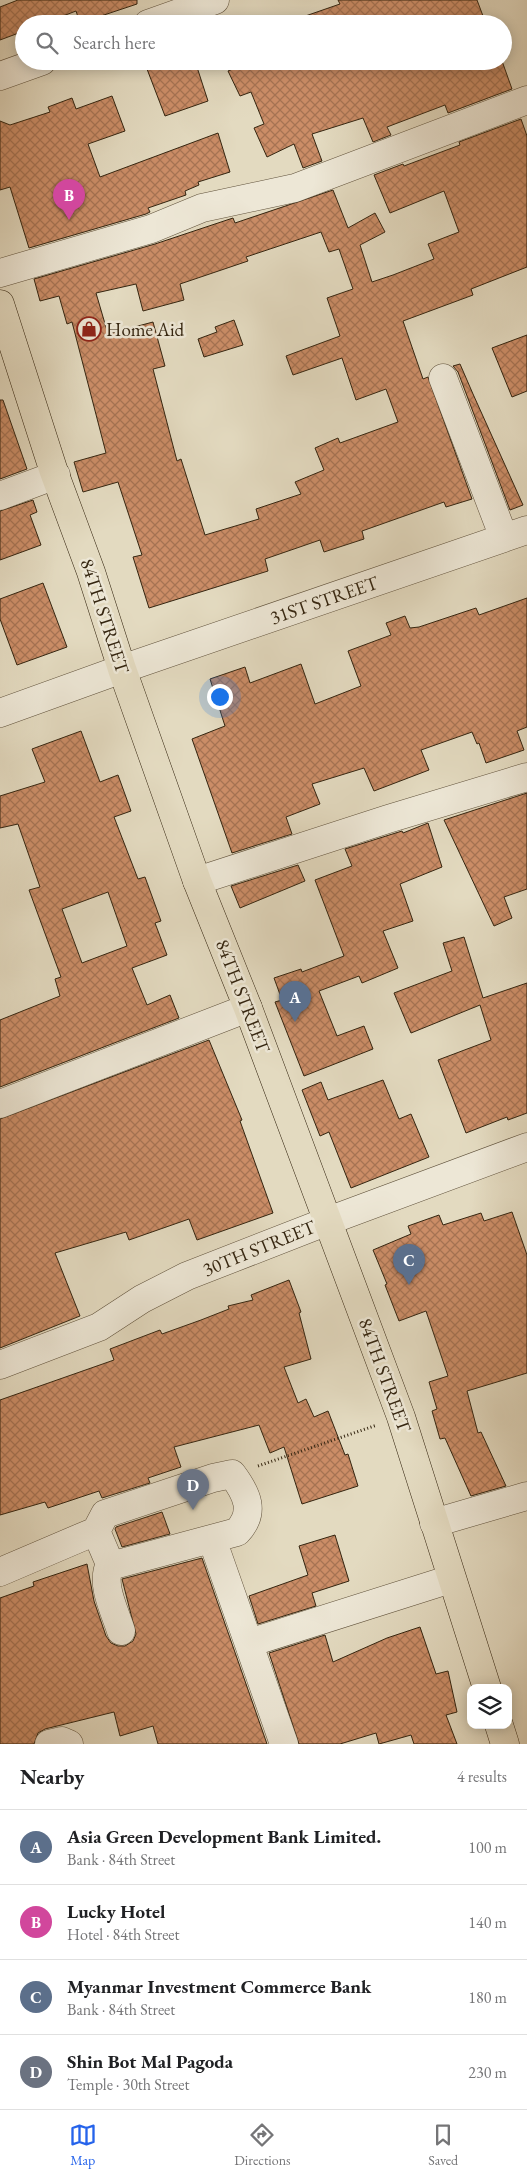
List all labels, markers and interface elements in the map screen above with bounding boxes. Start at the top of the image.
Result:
search box [15,15,512,70]
icon: search [33,29,61,57]
text: Search here [73,30,155,55]
pin: B [53,179,85,220]
shop icon: Home Aid [76,316,102,342]
place label: Home Aid [106,317,185,342]
street label: 84TH STREET [75,555,135,677]
street label: 31ST STREET [267,570,382,630]
your location [207,684,233,710]
street label: 84TH STREET [210,936,276,1056]
pin: A [279,981,311,1022]
street label: 30TH STREET [199,1214,319,1282]
pin: C [393,1244,425,1285]
street label: 84TH STREET [353,1315,417,1436]
pin: D [177,1469,209,1510]
map controls [467,1684,512,1729]
button: layers [467,1684,512,1729]
text: Nearby [20,1763,84,1790]
text: 4 results [457,1766,507,1787]
text: Asia Green Development Bank Limited. [67,1824,381,1849]
text: A [30,1837,42,1858]
text: 100 m [468,1837,507,1858]
text: Bank · 84th Street [67,1849,175,1870]
text: Lucky Hotel [67,1899,165,1924]
text: B [31,1912,41,1933]
text: 140 m [468,1912,507,1933]
text: Hotel · 84th Street [67,1924,180,1945]
text: Myanmar Investment Commerce Bank [67,1974,372,1999]
text: C [30,1987,42,2008]
text: 180 m [468,1987,507,2008]
text: Bank · 84th Street [67,1999,175,2020]
text: Shin Bot Mal Pagoda [67,2049,233,2074]
text: D [30,2062,42,2083]
text: 230 m [468,2062,507,2083]
text: Temple · 30th Street [67,2074,189,2095]
tab: Map [69,2121,97,2169]
tab: Directions [234,2121,291,2169]
tab: Saved [428,2121,458,2169]

